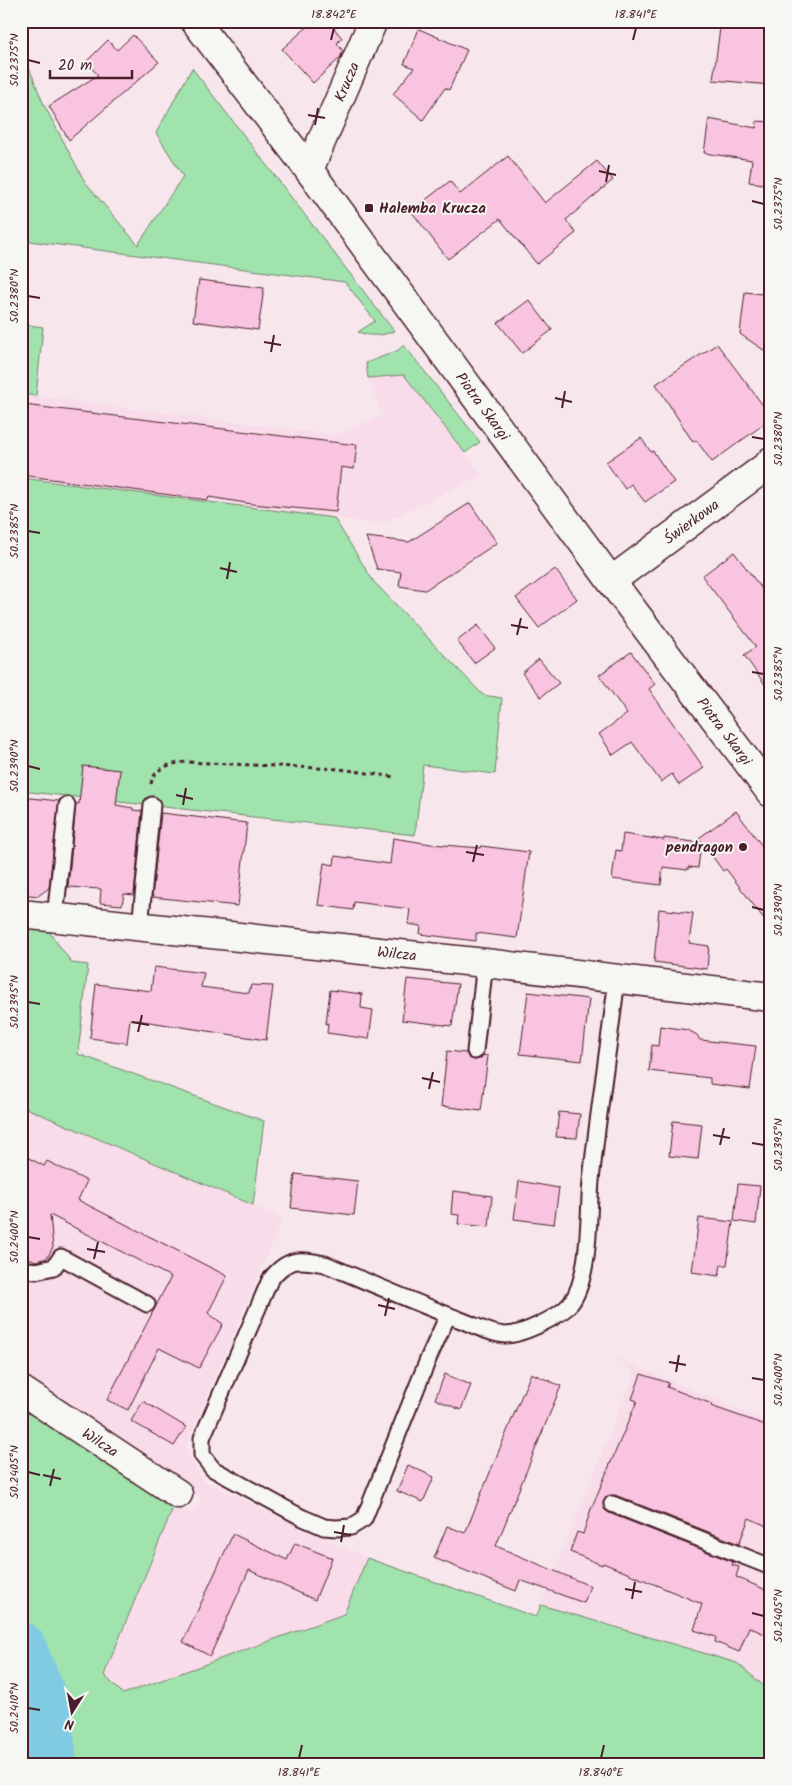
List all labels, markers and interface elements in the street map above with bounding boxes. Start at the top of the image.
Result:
text: 18.842°E [311,5,358,24]
text: 18.841°E [615,5,658,24]
text: 50.2375°N [5,33,24,87]
scale bar [50,48,132,80]
text: 20 m [58,54,92,78]
street label: Krucza [329,58,367,106]
text: 50.2375°N [769,177,788,231]
place label: Halemba Krucza [379,197,486,221]
marker: Halemba Krucza [363,202,375,214]
text: 50.2380°N [5,269,24,323]
street label: Piotra Skargi [449,368,516,448]
text: 50.2380°N [769,412,788,466]
street label: Świerkowa [659,494,725,551]
text: 50.2385°N [5,504,24,558]
text: 50.2385°N [769,647,788,701]
street label: Piotra Skargi [690,693,758,772]
text: 50.2390°N [5,739,24,793]
place label: pendragon [665,836,733,860]
marker: pendragon [737,841,749,853]
text: 50.2390°N [769,883,788,937]
street label: Wilcza [376,941,418,969]
text: 50.2395°N [5,975,24,1029]
text: 50.2395°N [769,1118,788,1172]
text: 50.2400°N [5,1210,24,1264]
text: 50.2400°N [769,1353,788,1407]
street label: Wilcza [77,1422,123,1464]
text: 50.2405°N [5,1445,24,1499]
text: 50.2405°N [769,1589,788,1643]
text: 50.2410°N [5,1683,24,1733]
north arrow [48,1688,98,1738]
text: N [63,1712,76,1735]
text: 18.841°E [278,1763,321,1782]
text: 18.840°E [579,1763,624,1782]

